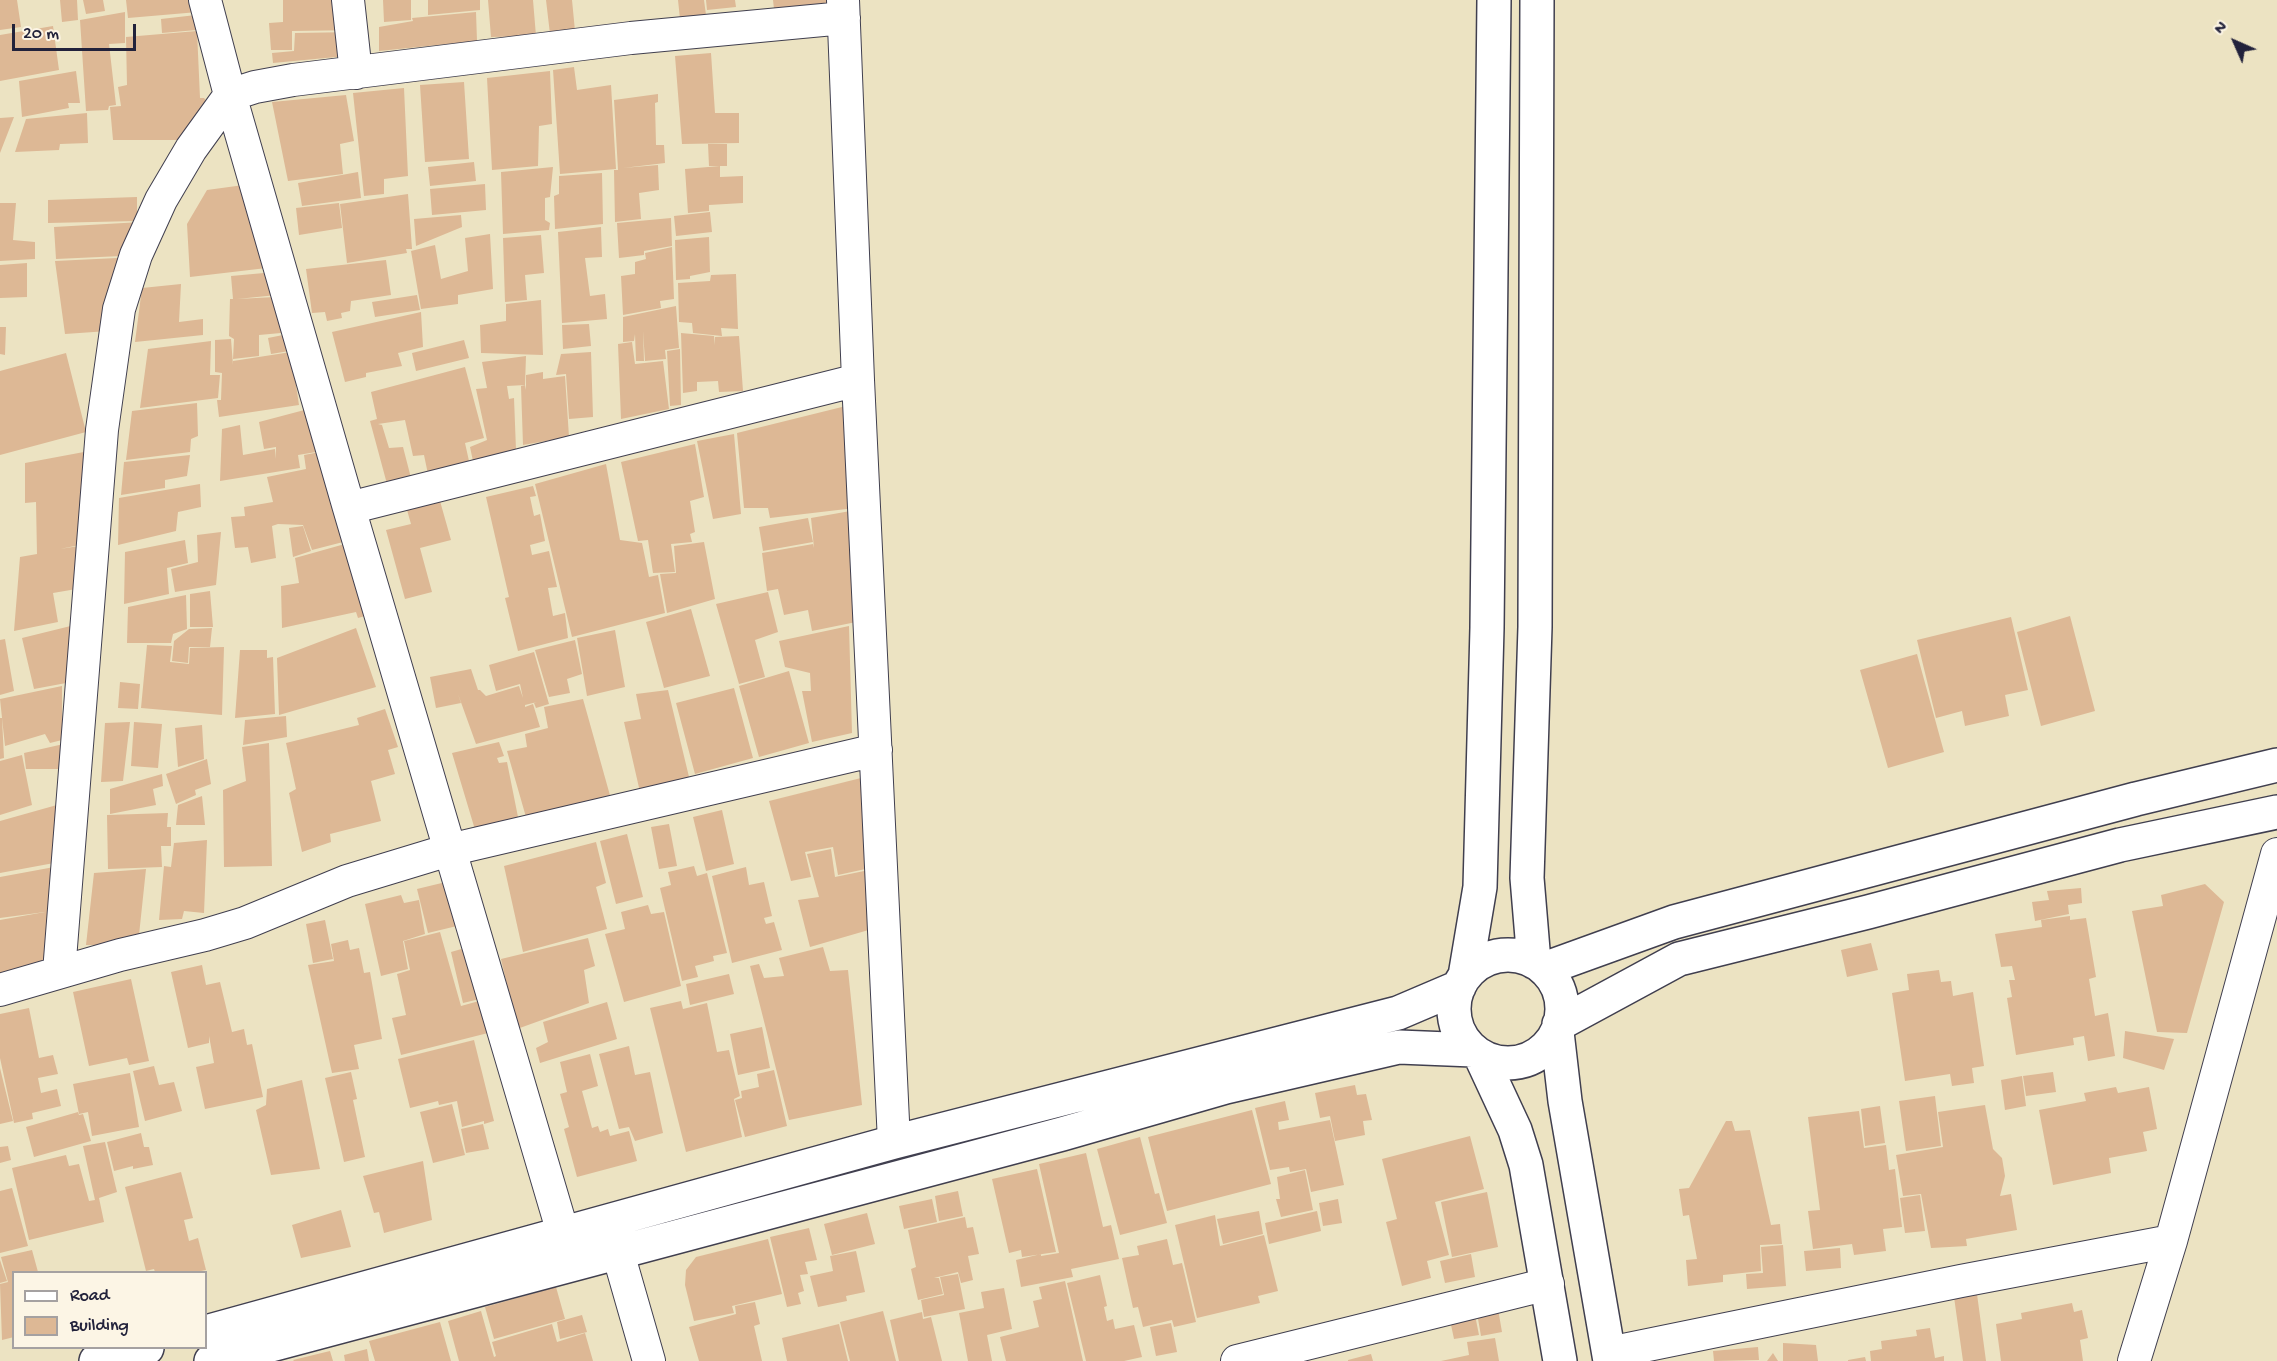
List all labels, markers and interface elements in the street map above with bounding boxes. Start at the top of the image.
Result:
scale bar [15,12,140,50]
north arrow [2205,12,2265,72]
text: N [2211,19,2232,39]
text: 20 m [23,24,59,45]
legend [12,1271,207,1349]
text: Road [70,1286,109,1307]
text: Building [70,1316,129,1337]

